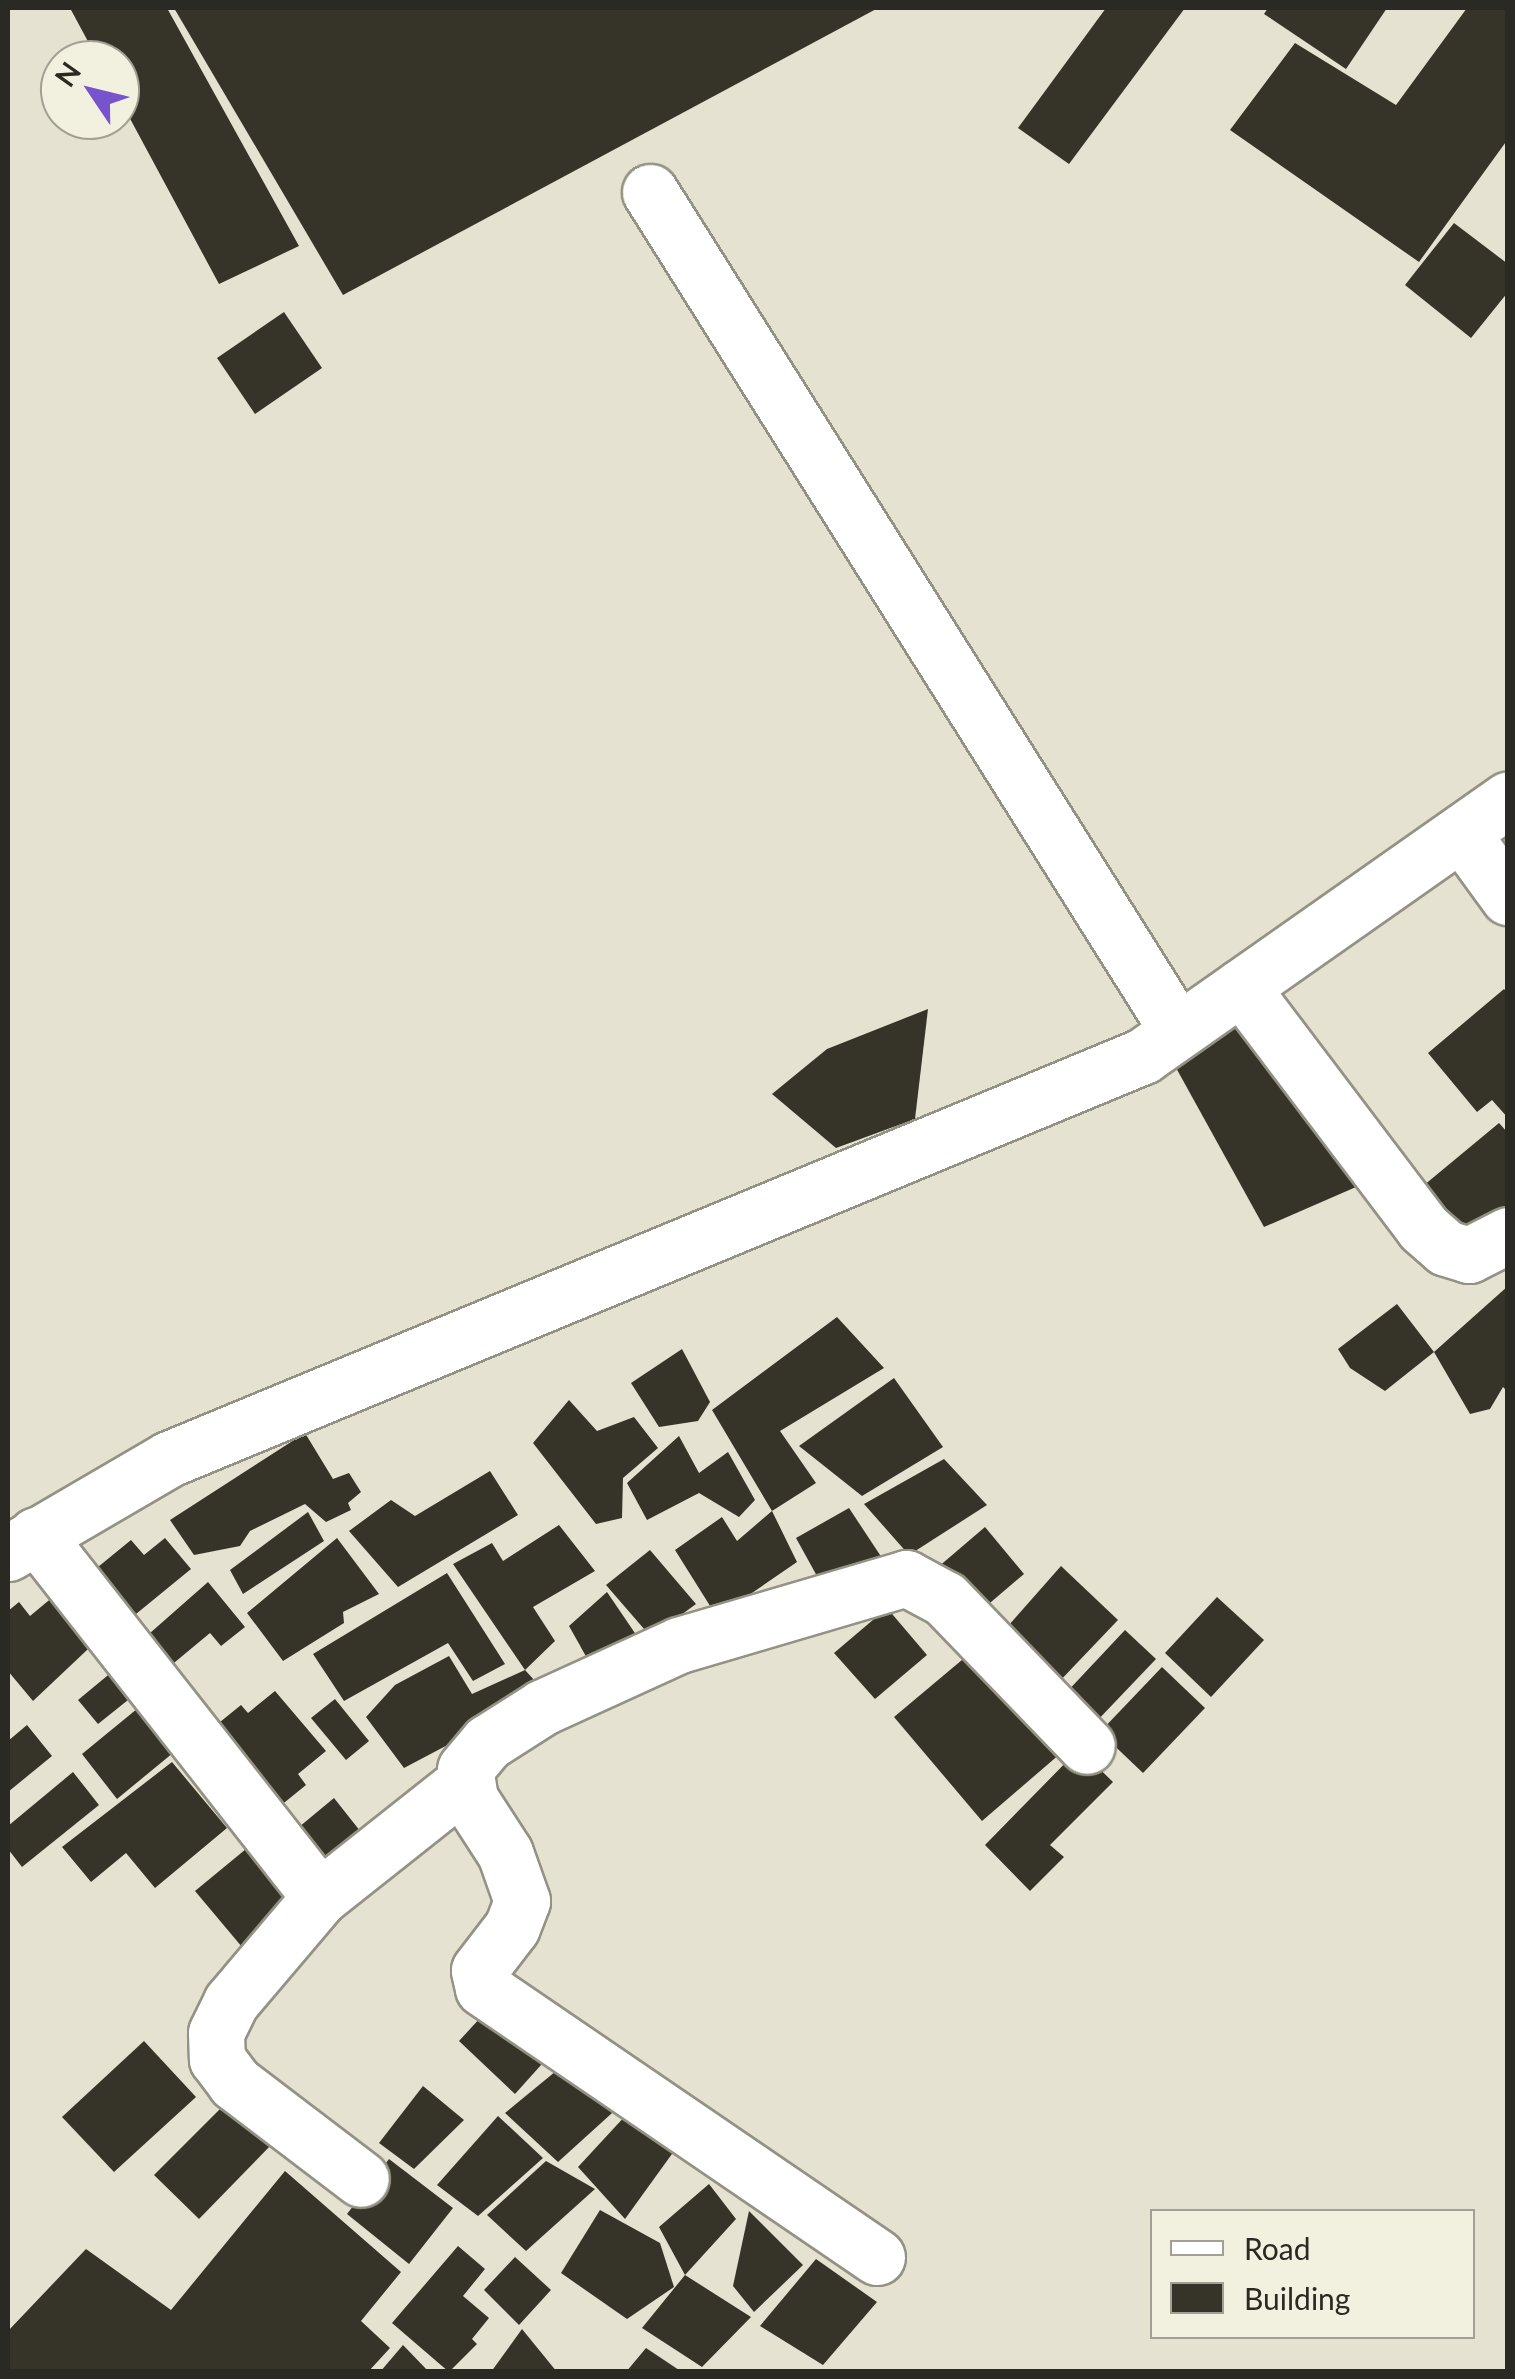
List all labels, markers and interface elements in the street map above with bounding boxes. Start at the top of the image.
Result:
north arrow [40,40,140,140]
text: N [47,55,87,93]
legend [1150,2209,1475,2339]
text: Road [1244,2230,1311,2266]
text: Building [1244,2280,1350,2316]

